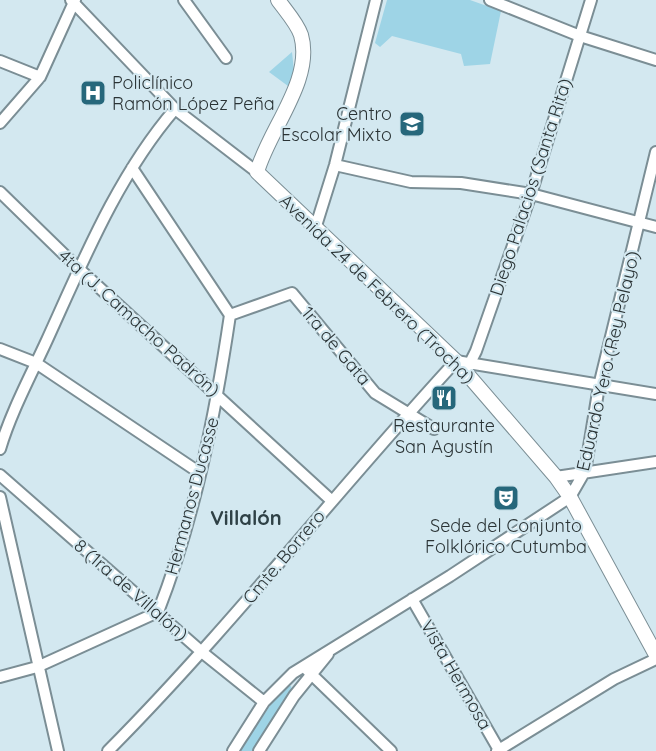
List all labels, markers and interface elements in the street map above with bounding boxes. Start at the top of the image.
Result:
place label: Policlínico Ramón López Peña [112,71,275,115]
street label: Diego Palacios (Santa Rita) [484,75,577,298]
hospital icon: Policlínico Ramón López Peña [78,78,108,108]
place label: Centro Escolar Mixto [281,102,392,146]
school or university icon: Centro Escolar Mixto [397,109,427,139]
street label: Avenida 24 de Febrero (Trocha) [275,189,480,388]
street label: 4ta (J. Camacho Padrón) [54,244,225,401]
street label: Eduardo Yero (Rey Pelayo) [571,249,644,473]
street label: 1ra de Gata [297,302,376,390]
restaurant icon: Restaurante San Agustín [429,383,459,413]
street label: Hermanos Ducasse [159,414,224,577]
place label: Restaurante San Agustín [393,414,495,458]
theatre icon: Sede del Conjunto Folklórico Cutumba [491,483,521,513]
district label: Villalón [210,505,282,530]
street label: Cmte. Borrero [237,505,330,609]
place label: Sede del Conjunto Folklórico Cutumba [425,514,587,558]
street label: 8 (1ra de Villalón) [70,534,193,645]
street label: Vista Hermosa [416,616,497,734]

